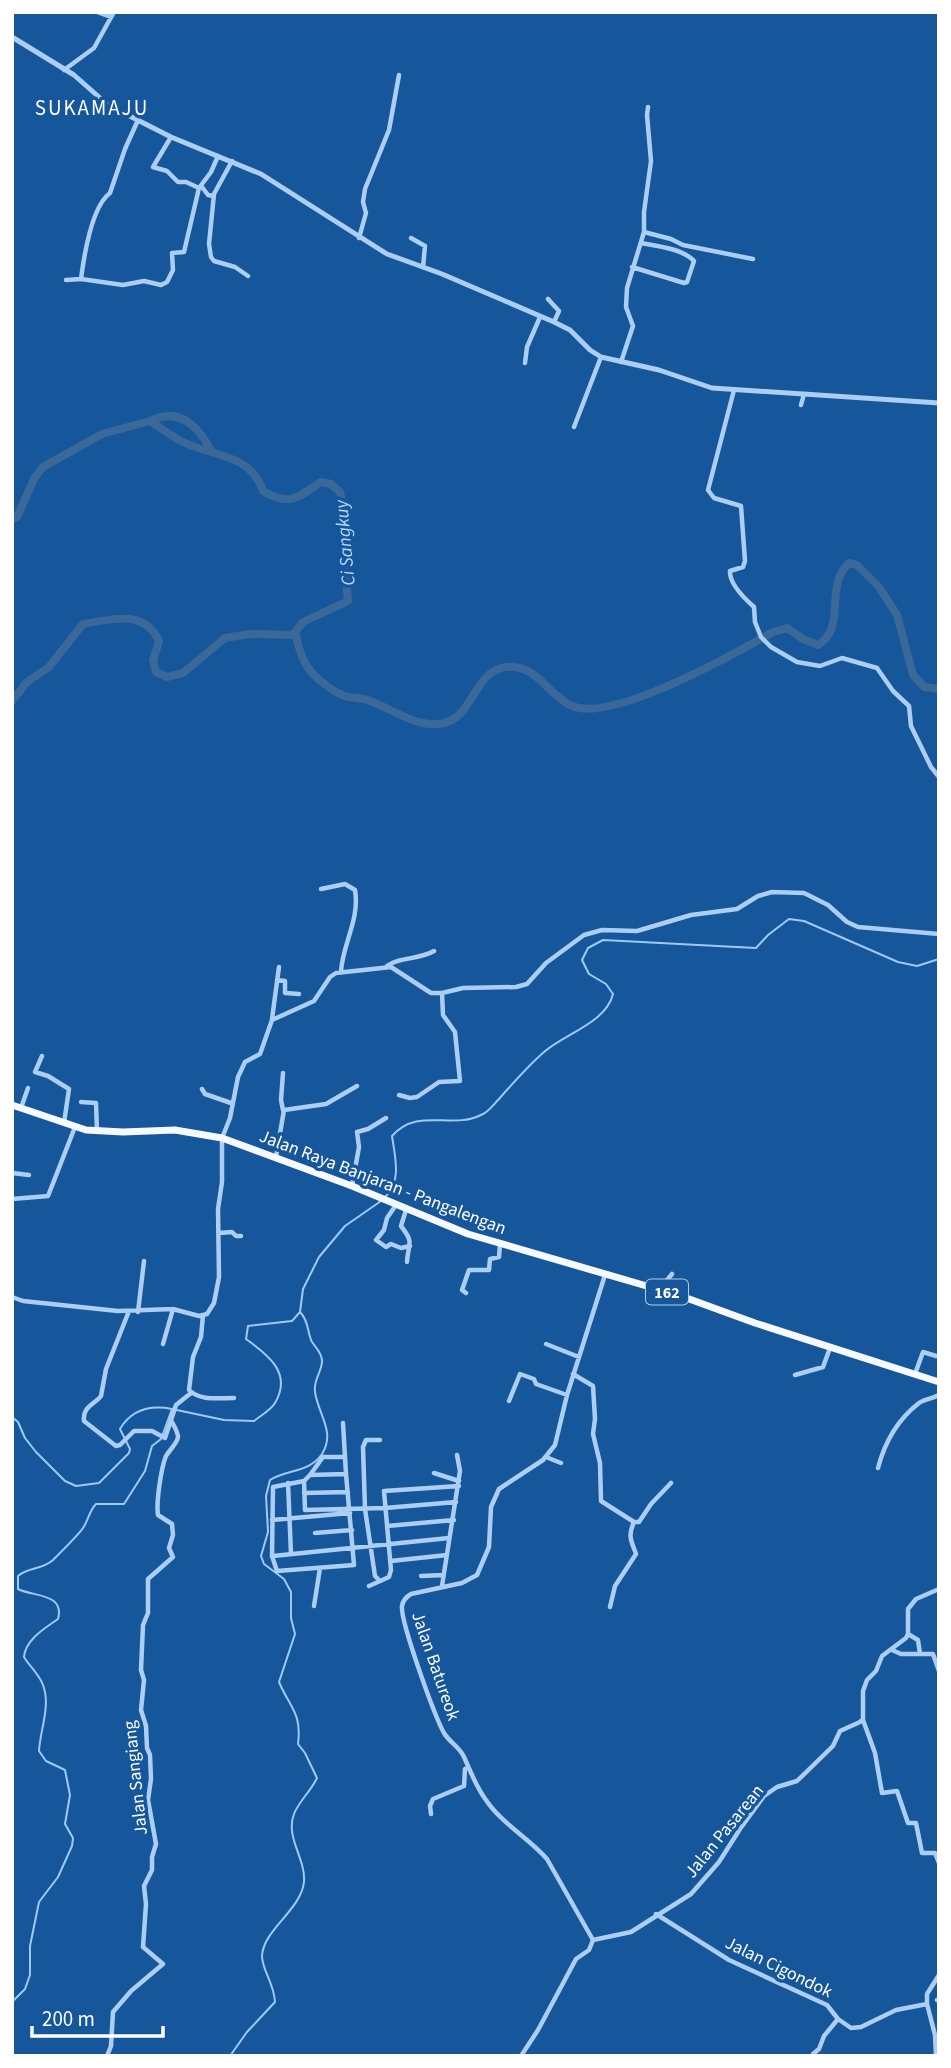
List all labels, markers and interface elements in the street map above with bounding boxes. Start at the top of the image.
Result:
district label: SUKAMAJU [35,93,149,123]
water label: Ci Sangkuy [328,497,363,587]
street label: Jalan Raya Banjaran - Pangalengan [256,1124,510,1241]
road number: 162 [646,1280,688,1304]
street label: Jalan Batureok [405,1608,466,1724]
street label: Jalan Sangiang [117,1720,154,1836]
street label: Jalan Pasarean [679,1779,770,1883]
street label: Jalan Cigondok [721,1931,837,2004]
scale bar [32,1994,163,2038]
text: 200 m [42,2004,95,2034]

